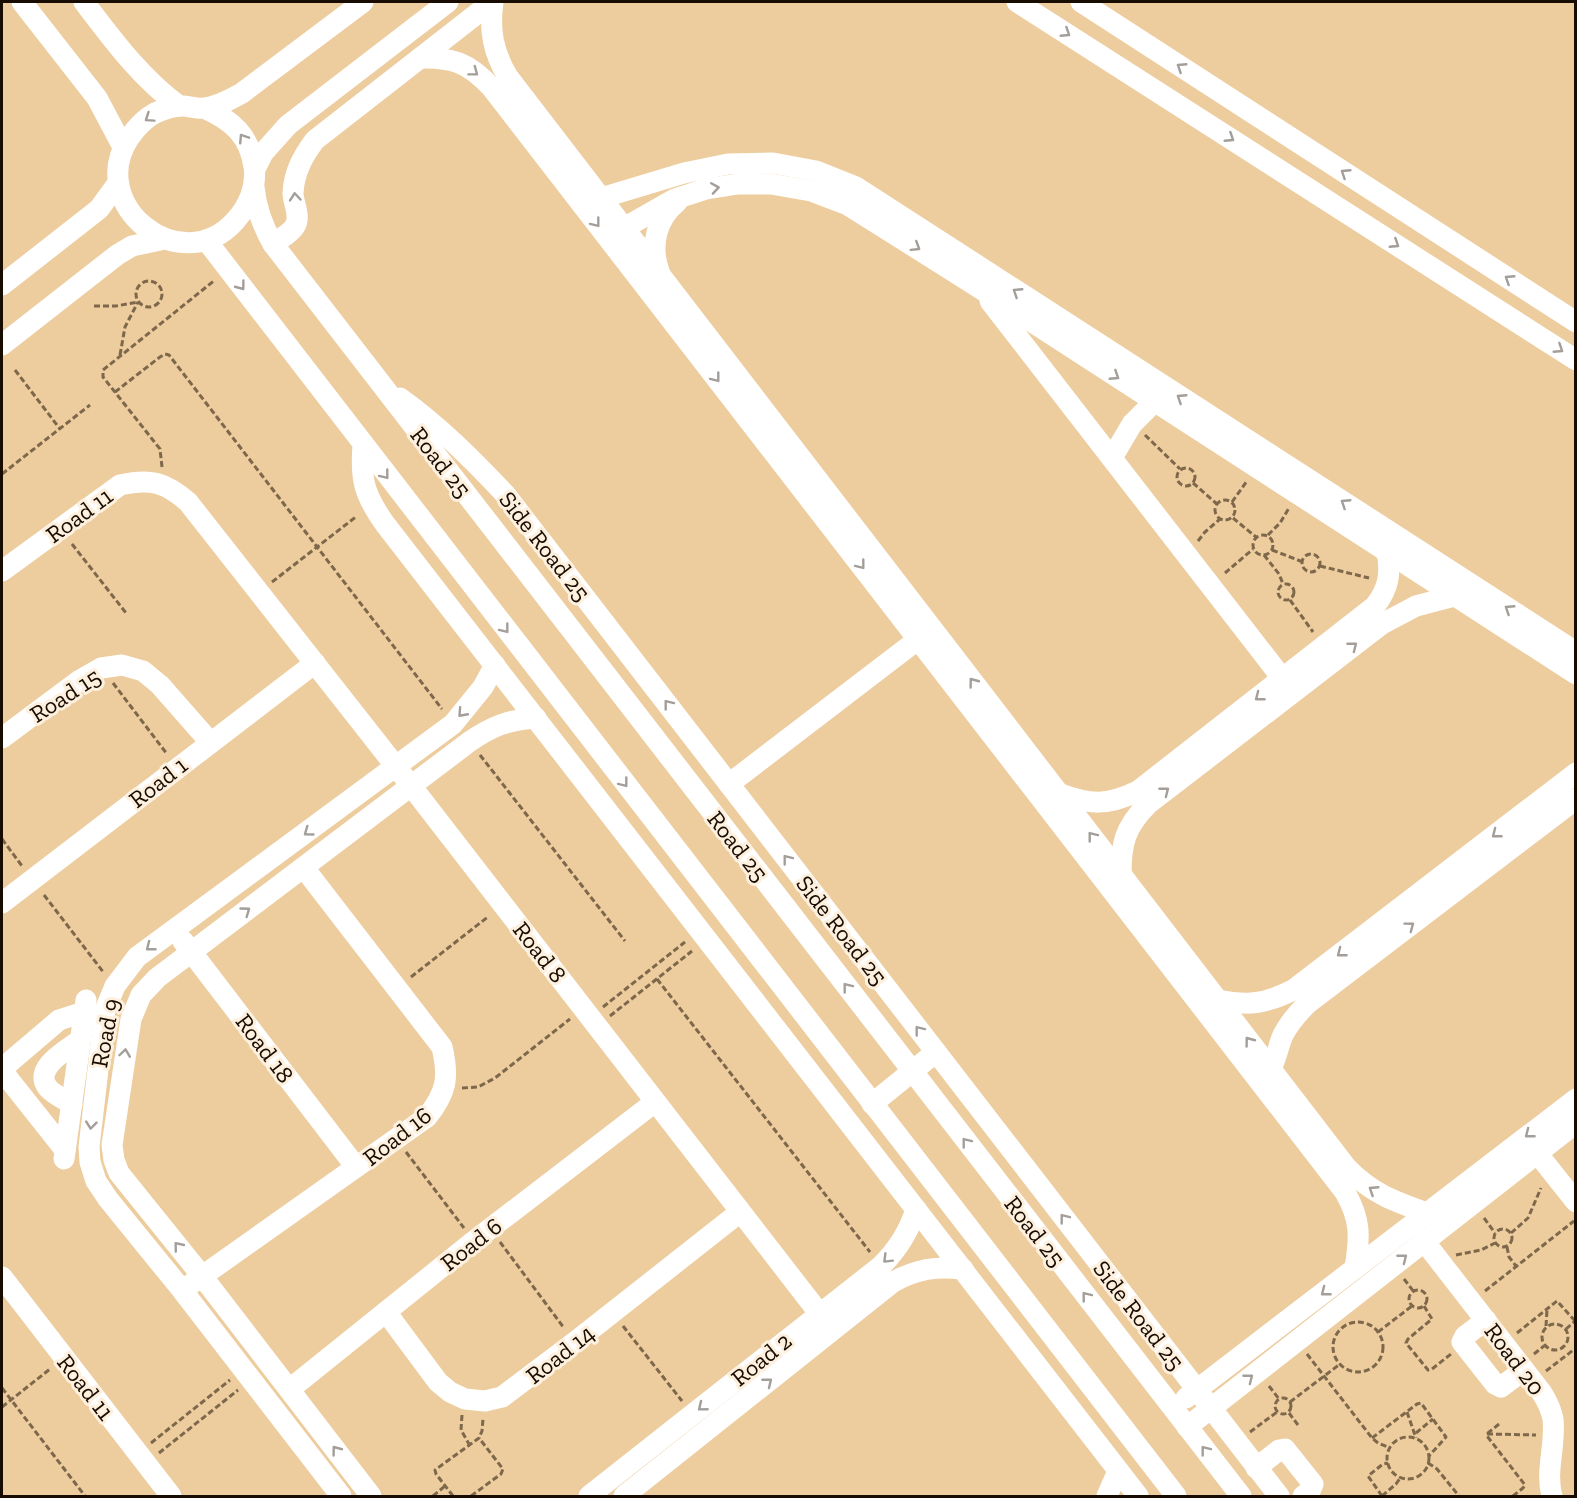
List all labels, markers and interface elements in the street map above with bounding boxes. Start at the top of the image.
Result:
one-way arrow [1059,26,1070,37]
one-way arrow [1177,63,1188,74]
one-way arrow [468,65,479,76]
one-way arrow [144,111,155,122]
one-way arrow [1224,131,1235,142]
one-way arrow [239,133,250,144]
one-way arrow [1341,168,1351,180]
one-way arrow [710,182,720,194]
one-way arrow [289,192,302,202]
one-way arrow [589,217,600,228]
one-way arrow [1388,236,1399,247]
one-way arrow [909,240,920,251]
one-way arrow [1505,274,1515,286]
one-way arrow [234,280,245,291]
one-way arrow [1013,288,1024,299]
one-way arrow [1552,342,1563,353]
one-way arrow [1109,368,1119,380]
one-way arrow [708,371,719,382]
one-way arrow [1177,393,1187,405]
street label: Road 25 [404,421,478,503]
one-way arrow [378,468,389,479]
street label: Road 11 [40,481,118,549]
street label: Side Road 25 [493,485,597,607]
one-way arrow [1341,499,1351,511]
one-way arrow [853,558,864,569]
one-way arrow [1504,606,1515,617]
one-way arrow [497,622,508,633]
one-way arrow [1346,643,1357,654]
street label: Road 15 [24,661,106,729]
one-way arrow [969,678,980,689]
one-way arrow [1255,689,1266,700]
one-way arrow [664,700,675,711]
one-way arrow [459,706,470,717]
street label: Road 1 [123,750,193,814]
one-way arrow [617,776,628,787]
one-way arrow [1158,787,1169,798]
street label: Road 25 [701,805,775,887]
one-way arrow [303,824,314,835]
one-way arrow [1491,827,1502,838]
one-way arrow [1088,832,1099,843]
one-way arrow [783,855,794,866]
street label: Side Road 25 [790,869,894,991]
one-way arrow [240,907,251,918]
street label: Road 8 [507,916,573,988]
one-way arrow [1403,922,1414,933]
one-way arrow [146,939,157,950]
one-way arrow [1337,946,1348,957]
one-way arrow [843,983,854,994]
street label: Road 9 [84,996,126,1070]
street label: Road 18 [230,1008,300,1088]
one-way arrow [915,1026,926,1037]
one-way arrow [1245,1037,1256,1048]
one-way arrow [119,1048,131,1057]
street label: Road 16 [357,1100,437,1172]
one-way arrow [85,1120,98,1129]
one-way arrow [1525,1127,1536,1138]
one-way arrow [963,1137,974,1148]
one-way arrow [1369,1186,1379,1198]
street label: Road 25 [998,1190,1072,1272]
street label: Road 6 [435,1211,507,1277]
one-way arrow [1060,1213,1071,1224]
one-way arrow [174,1242,185,1253]
one-way arrow [884,1251,895,1262]
street label: Side Road 25 [1087,1254,1191,1376]
one-way arrow [1396,1254,1407,1265]
one-way arrow [1320,1284,1331,1295]
one-way arrow [1082,1292,1093,1303]
street label: Road 20 [1478,1317,1552,1401]
street label: Road 14 [520,1318,600,1390]
street label: Road 2 [725,1326,797,1392]
street label: Road 11 [51,1348,121,1426]
one-way arrow [1243,1374,1254,1385]
one-way arrow [761,1378,772,1389]
one-way arrow [698,1399,709,1410]
one-way arrow [332,1445,343,1456]
one-way arrow [1201,1446,1212,1457]

